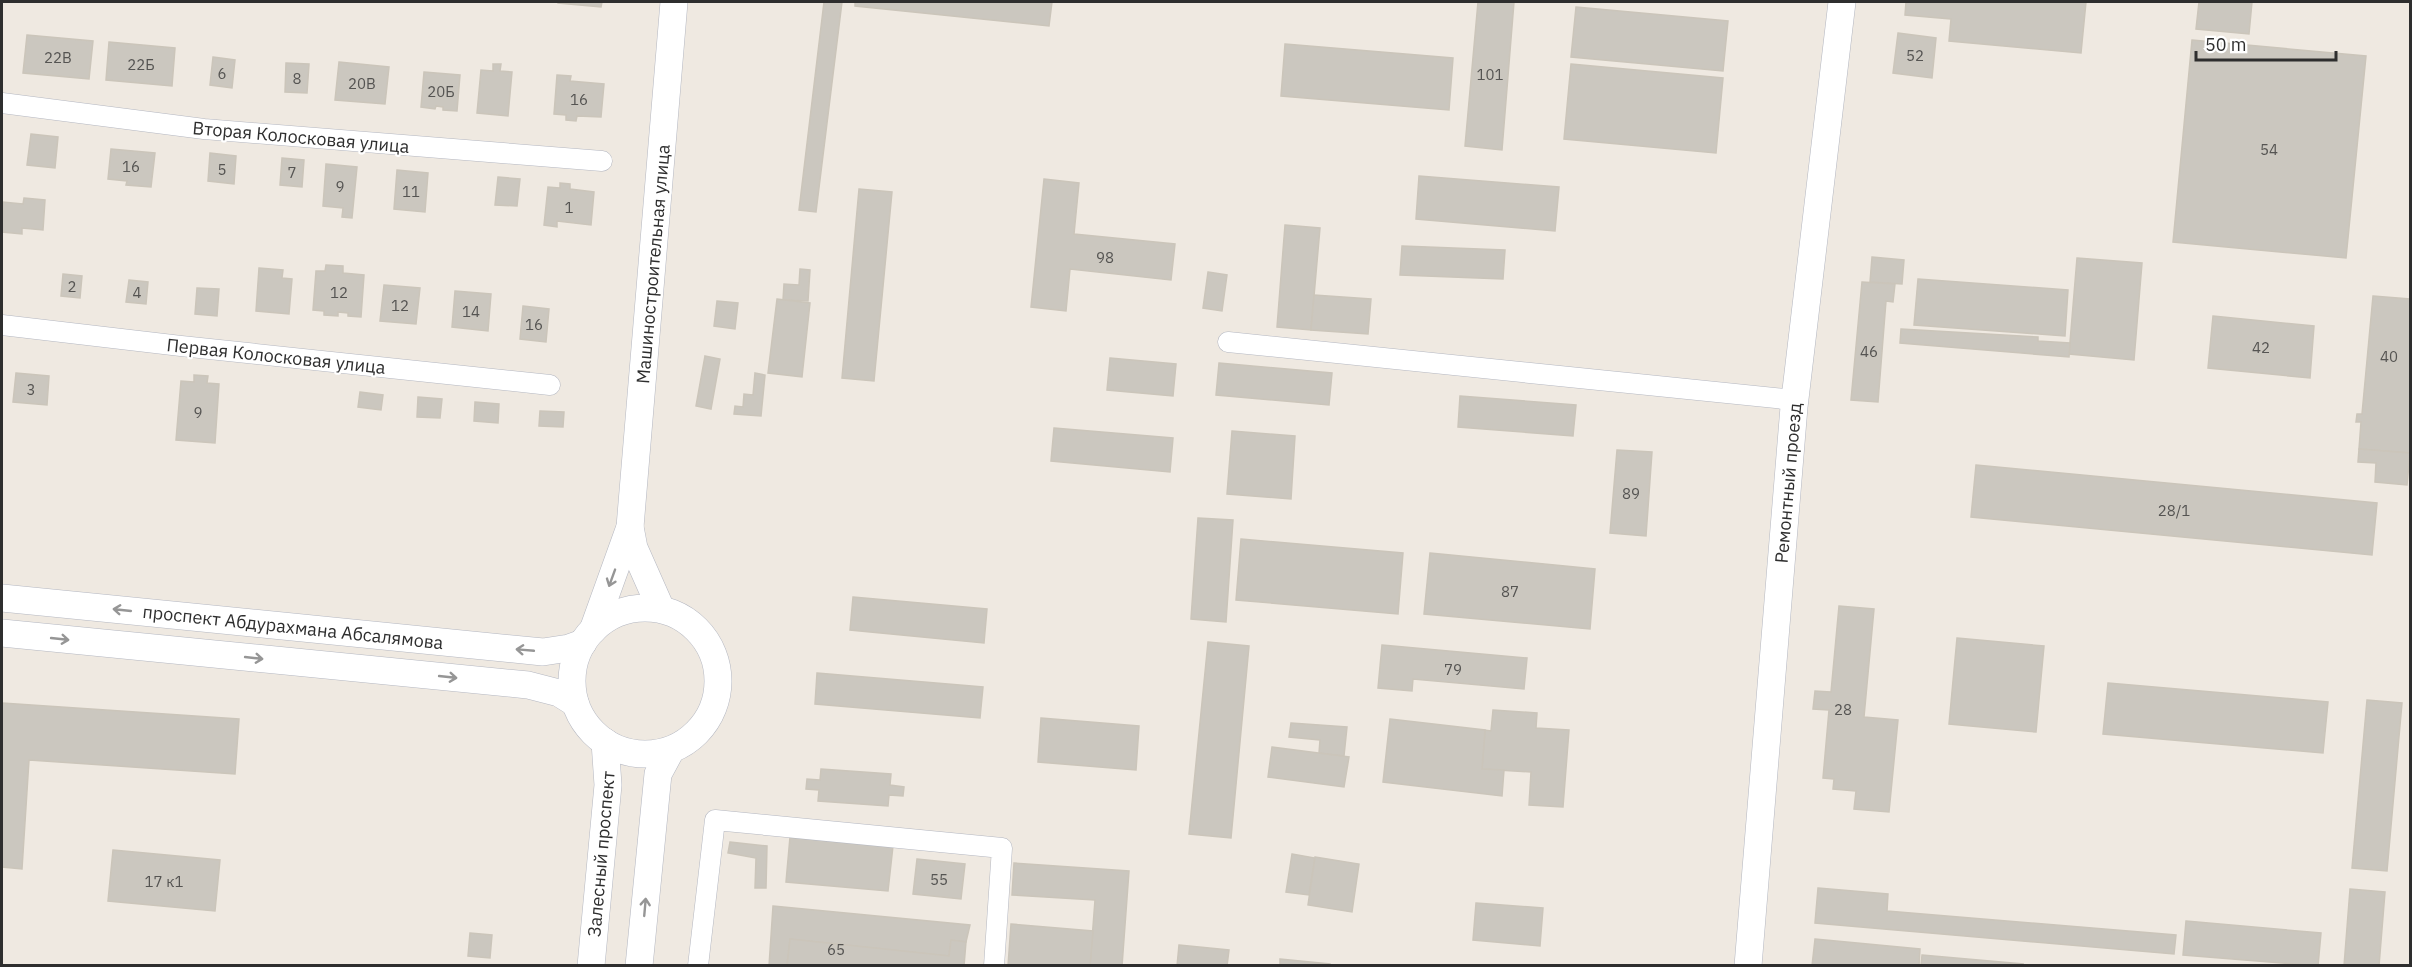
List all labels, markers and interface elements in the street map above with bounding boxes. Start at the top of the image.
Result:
scale bar [2196,24,2336,62]
text: 50 m [2205,33,2247,56]
house number: 52 [1906,46,1924,65]
house number: 22В [44,48,72,67]
house number: 22Б [127,55,155,74]
house number: 6 [217,64,227,83]
house number: 101 [1476,65,1504,84]
house number: 8 [292,69,302,88]
house number: 20В [348,74,376,93]
house number: 20Б [427,82,455,101]
house number: 16 [570,90,588,109]
street label: Вторая Колосковая улица [192,116,411,158]
house number: 54 [2260,140,2278,159]
street label: Машиностроительная улица [631,143,675,385]
house number: 16 [122,157,140,176]
house number: 5 [217,160,227,179]
house number: 7 [287,163,297,182]
house number: 9 [335,177,345,196]
house number: 11 [402,182,420,201]
house number: 1 [564,198,574,217]
house number: 98 [1096,248,1114,267]
house number: 2 [67,277,77,296]
house number: 4 [132,283,142,302]
house number: 12 [330,283,348,302]
house number: 12 [391,296,409,315]
house number: 14 [462,302,480,321]
house number: 16 [525,315,543,334]
street label: Первая Колосковая улица [165,333,387,379]
house number: 42 [2252,338,2270,357]
house number: 46 [1860,342,1878,361]
house number: 40 [2380,347,2398,366]
house number: 3 [26,380,36,399]
street label: Ремонтный проезд [1770,402,1806,564]
house number: 9 [193,403,203,422]
house number: 89 [1622,484,1640,503]
house number: 28/1 [2158,501,2190,520]
one-way arrow [605,568,616,587]
house number: 87 [1501,582,1519,601]
street label: проспект Абдурахмана Абсалямова [141,600,445,654]
one-way arrow [113,604,133,615]
one-way arrow [49,634,69,645]
one-way arrow [516,644,536,655]
one-way arrow [243,653,263,664]
house number: 79 [1444,660,1462,679]
one-way arrow [437,672,457,683]
house number: 28 [1834,700,1852,719]
street label: Залесный проспект [582,770,620,938]
house number: 55 [930,870,948,889]
house number: 17 к1 [145,872,183,891]
one-way arrow [640,898,651,918]
house number: 65 [827,940,845,959]

